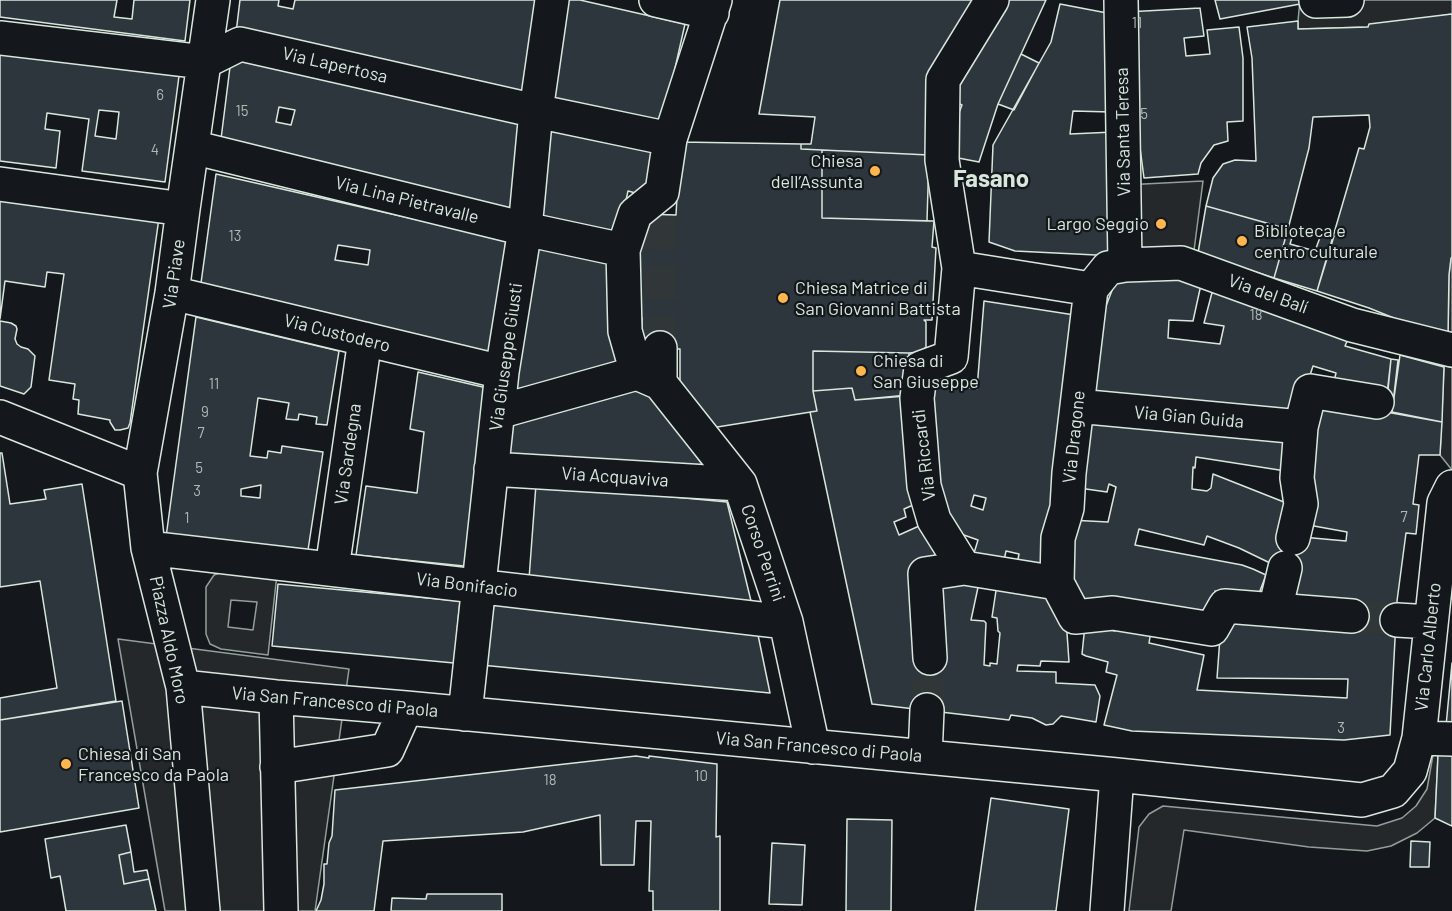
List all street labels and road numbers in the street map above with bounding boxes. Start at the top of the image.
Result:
street label: Via Lapertosa [280,42,390,88]
street label: Via Santa Teresa [1111,67,1135,197]
street label: Via Lina Pietravalle [333,172,481,228]
street label: Via Piave [158,238,190,310]
street label: Via del Balí [1225,270,1311,318]
street label: Via Giuseppe Giusti [485,281,527,433]
street label: Via Custodero [282,309,392,357]
street label: Via Dragone [1058,389,1090,485]
street label: Via Gian Guida [1133,401,1245,433]
street label: Via Sardegna [330,402,366,506]
street label: Via Riccardi [908,408,940,502]
street label: Via Acquaviva [561,462,669,492]
street label: Corso Perrini [736,502,790,604]
street label: Via Bonifacio [415,568,519,602]
street label: Piazza Aldo Moro [145,574,193,706]
street label: Via Carlo Alberto [1410,582,1446,712]
street label: Via San Francesco di Paola [231,682,439,722]
street label: Via San Francesco di Paola [715,727,923,767]

